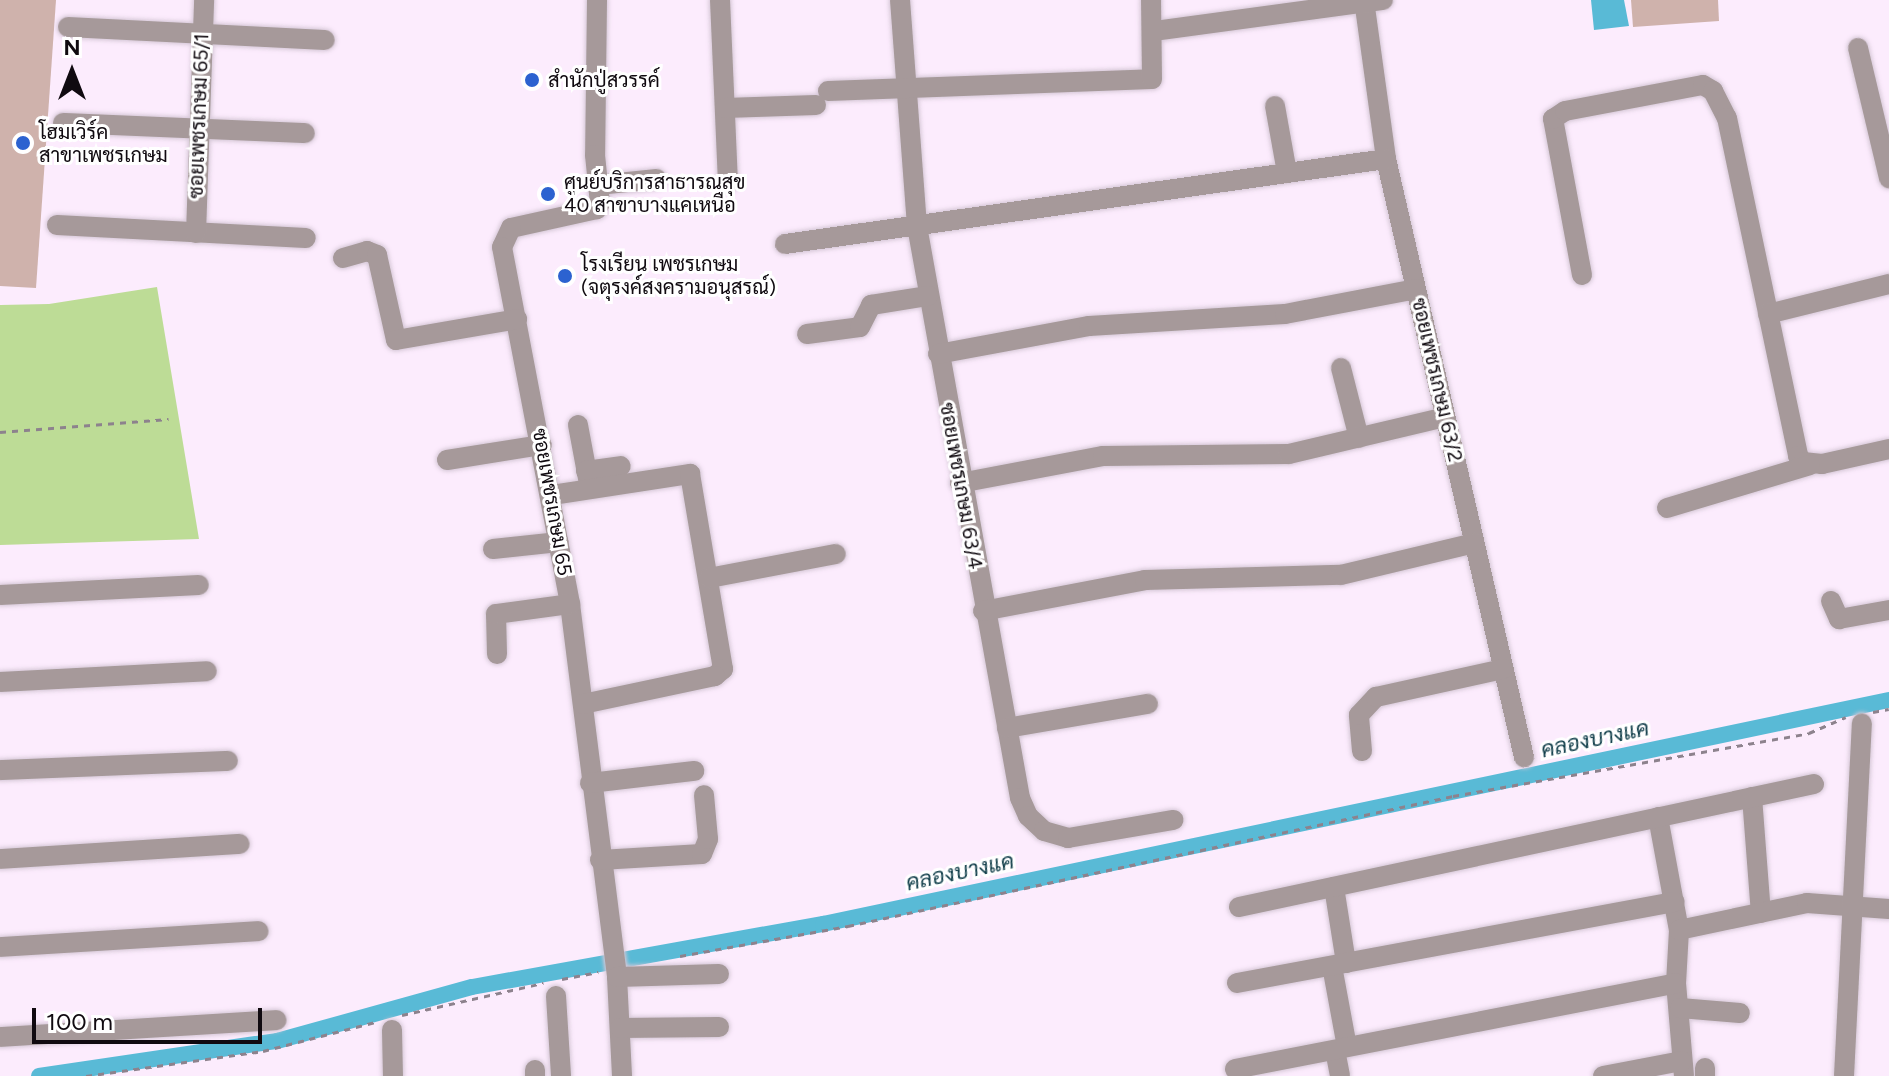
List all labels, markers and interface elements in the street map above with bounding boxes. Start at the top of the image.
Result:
north arrow [32,32,112,112]
street label: ซอยเพชรเกษม 65/1 [184,33,214,199]
text: N [63,34,81,61]
place label: สำนักปู่สวรรค์ [548,68,660,92]
marker: สำนักปู่สวรรค์ [523,71,541,89]
place label: โฮมเวิร์ค สาขาเพชรเกษม [39,120,168,167]
marker: โฮมเวิร์ค สาขาเพชรเกษม [14,134,32,152]
place label: ศูนย์บริการสาธารณสุข 40 สาขาบางแคเหนือ [564,170,745,217]
marker: ศูนย์บริการสาธารณสุข 40 สาขาบางแคเหนือ [539,185,557,203]
place label: โรงเรียน เพชรเกษม (จตุรงค์สงครามอนุสรณ์) [581,252,776,299]
marker: โรงเรียน เพชรเกษม (จตุรงค์สงครามอนุสรณ์) [556,267,574,285]
street label: ซอยเพชรเกษม 63/2 [1406,296,1468,464]
street label: ซอยเพชรเกษม 63/4 [935,401,987,571]
street label: ซอยเพชรเกษม 65 [527,426,577,578]
water label: คลองบางแค [1539,715,1651,763]
water label: คลองบางแค [904,848,1016,896]
scale bar [36,992,266,1042]
text: 100 m [46,1007,113,1036]

